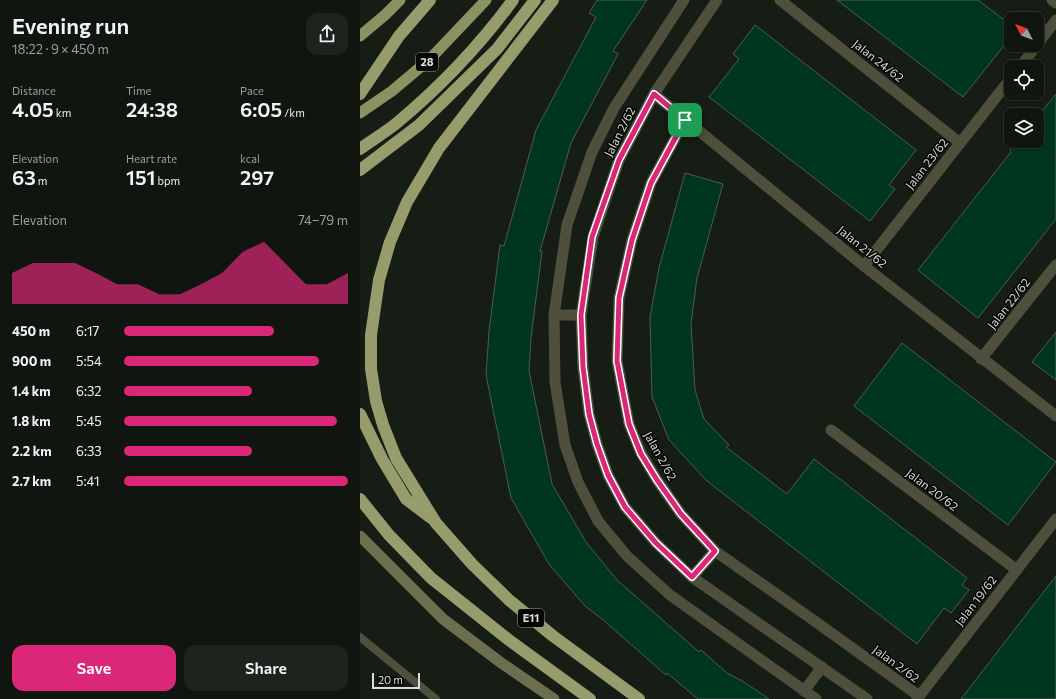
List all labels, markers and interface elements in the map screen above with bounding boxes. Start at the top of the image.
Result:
text: Evening run [12,12,129,39]
north arrow [1004,12,1044,52]
map controls [1004,12,1044,148]
button: share [306,13,348,55]
street label: Jalan 24/62 [850,36,907,85]
text: 18:22 · 9 × 450 m [12,41,109,57]
road number: 28 [416,53,438,71]
button: locate [1004,60,1044,100]
text: Distance [12,84,56,97]
text: Time [126,84,151,97]
text: Pace [240,84,264,97]
text: 4.05 [12,97,54,121]
text: 24:38 [126,97,178,121]
text: 6:05 [240,97,282,121]
pin [668,103,702,137]
street label: Jalan 2/62 [601,104,639,159]
text: km [54,106,71,119]
text: /km [282,106,305,119]
button: layers [1004,108,1044,148]
icon: arrive [674,109,696,131]
street label: Jalan 23/62 [902,135,951,192]
text: Elevation [12,152,58,165]
text: Heart rate [126,152,177,165]
text: kcal [240,152,260,165]
text: 63 [12,165,36,189]
text: 151 [126,165,155,189]
text: 297 [240,165,274,189]
text: m [36,174,47,187]
text: bpm [155,174,180,187]
text: Elevation [12,212,67,228]
text: 74–79 m [298,212,348,228]
street label: Jalan 21/62 [835,222,890,271]
street label: Jalan 22/62 [984,275,1033,332]
text: 450 m [12,323,50,339]
text: 6:17 [76,323,99,339]
text: 900 m [12,353,51,369]
text: 5:54 [76,353,102,369]
text: 1.4 km [12,383,51,399]
text: 6:32 [76,383,102,399]
text: 1.8 km [12,413,50,429]
text: 5:45 [76,413,102,429]
street label: Jalan 2/62 [641,429,680,483]
text: 2.2 km [12,443,52,459]
text: 6:33 [76,443,102,459]
street label: Jalan 20/62 [903,465,962,514]
text: 2.7 km [12,473,51,489]
text: 5:41 [76,473,100,489]
street label: Jalan 19/62 [951,572,1000,629]
road number: E11 [518,609,544,627]
street label: Jalan 2/62 [870,642,923,686]
button: Save [12,645,176,691]
button: Share [184,645,348,691]
scale bar [372,671,420,690]
text: 20 m [378,673,403,686]

